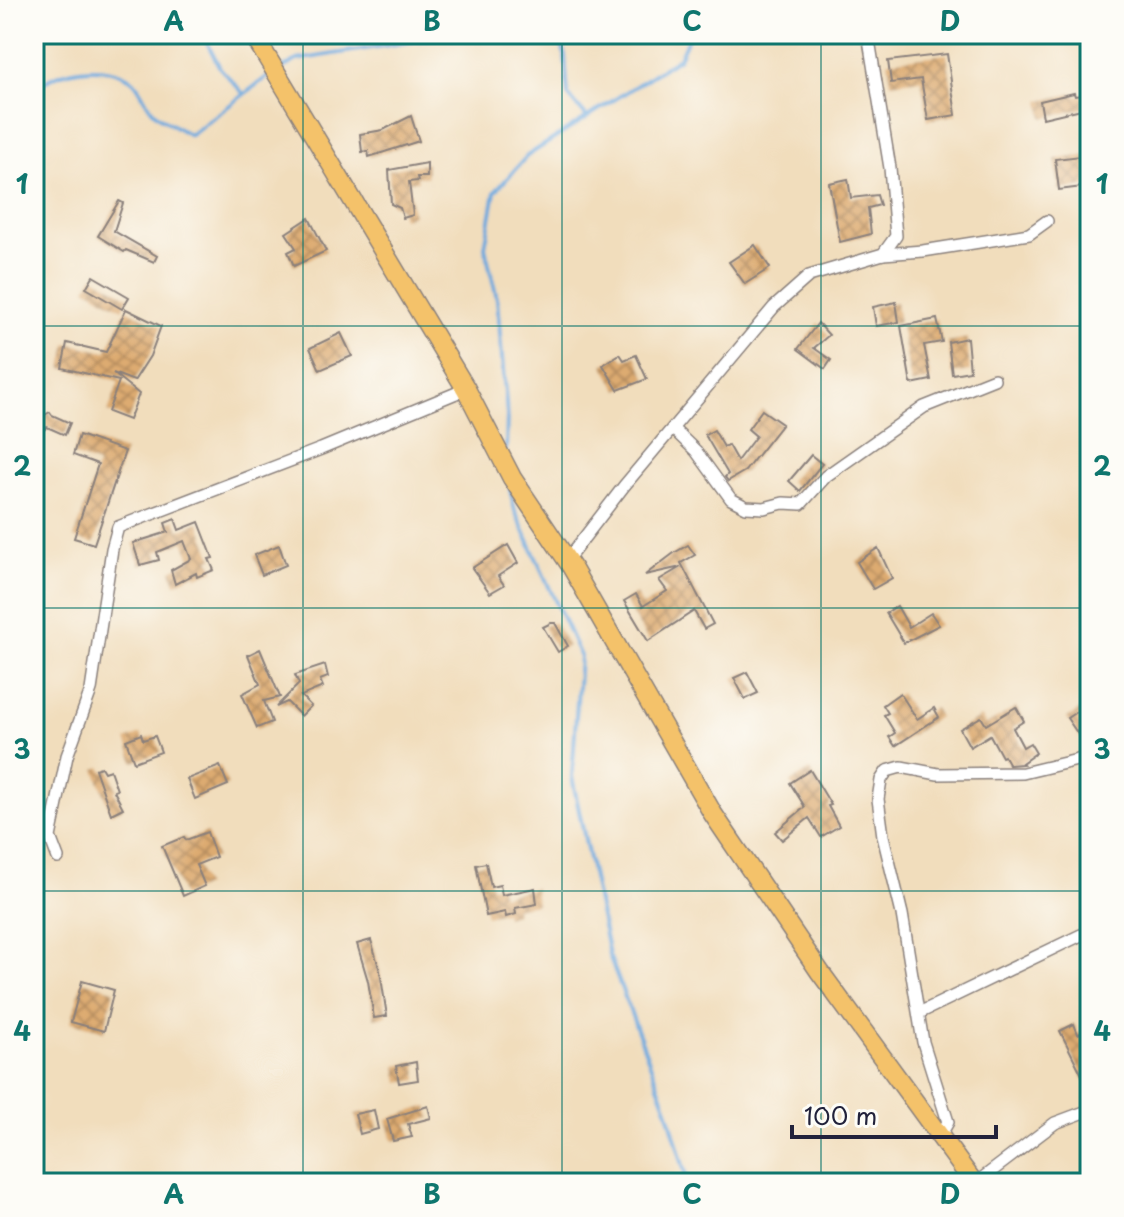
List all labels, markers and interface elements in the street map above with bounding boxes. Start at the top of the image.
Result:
text: A [164,1,184,40]
text: B [423,1,441,40]
text: C [682,1,702,40]
text: D [940,1,960,40]
text: 1 [16,164,28,203]
text: 1 [1096,164,1108,203]
text: 2 [13,446,31,485]
text: 2 [1093,446,1111,485]
text: 3 [13,729,31,768]
text: 3 [1093,729,1111,768]
text: 4 [13,1011,31,1050]
text: 4 [1093,1011,1111,1050]
scale bar [792,1089,996,1139]
text: 100 m [804,1097,877,1133]
text: A [164,1174,184,1213]
text: B [423,1174,441,1213]
text: C [682,1174,702,1213]
text: D [940,1174,960,1213]

